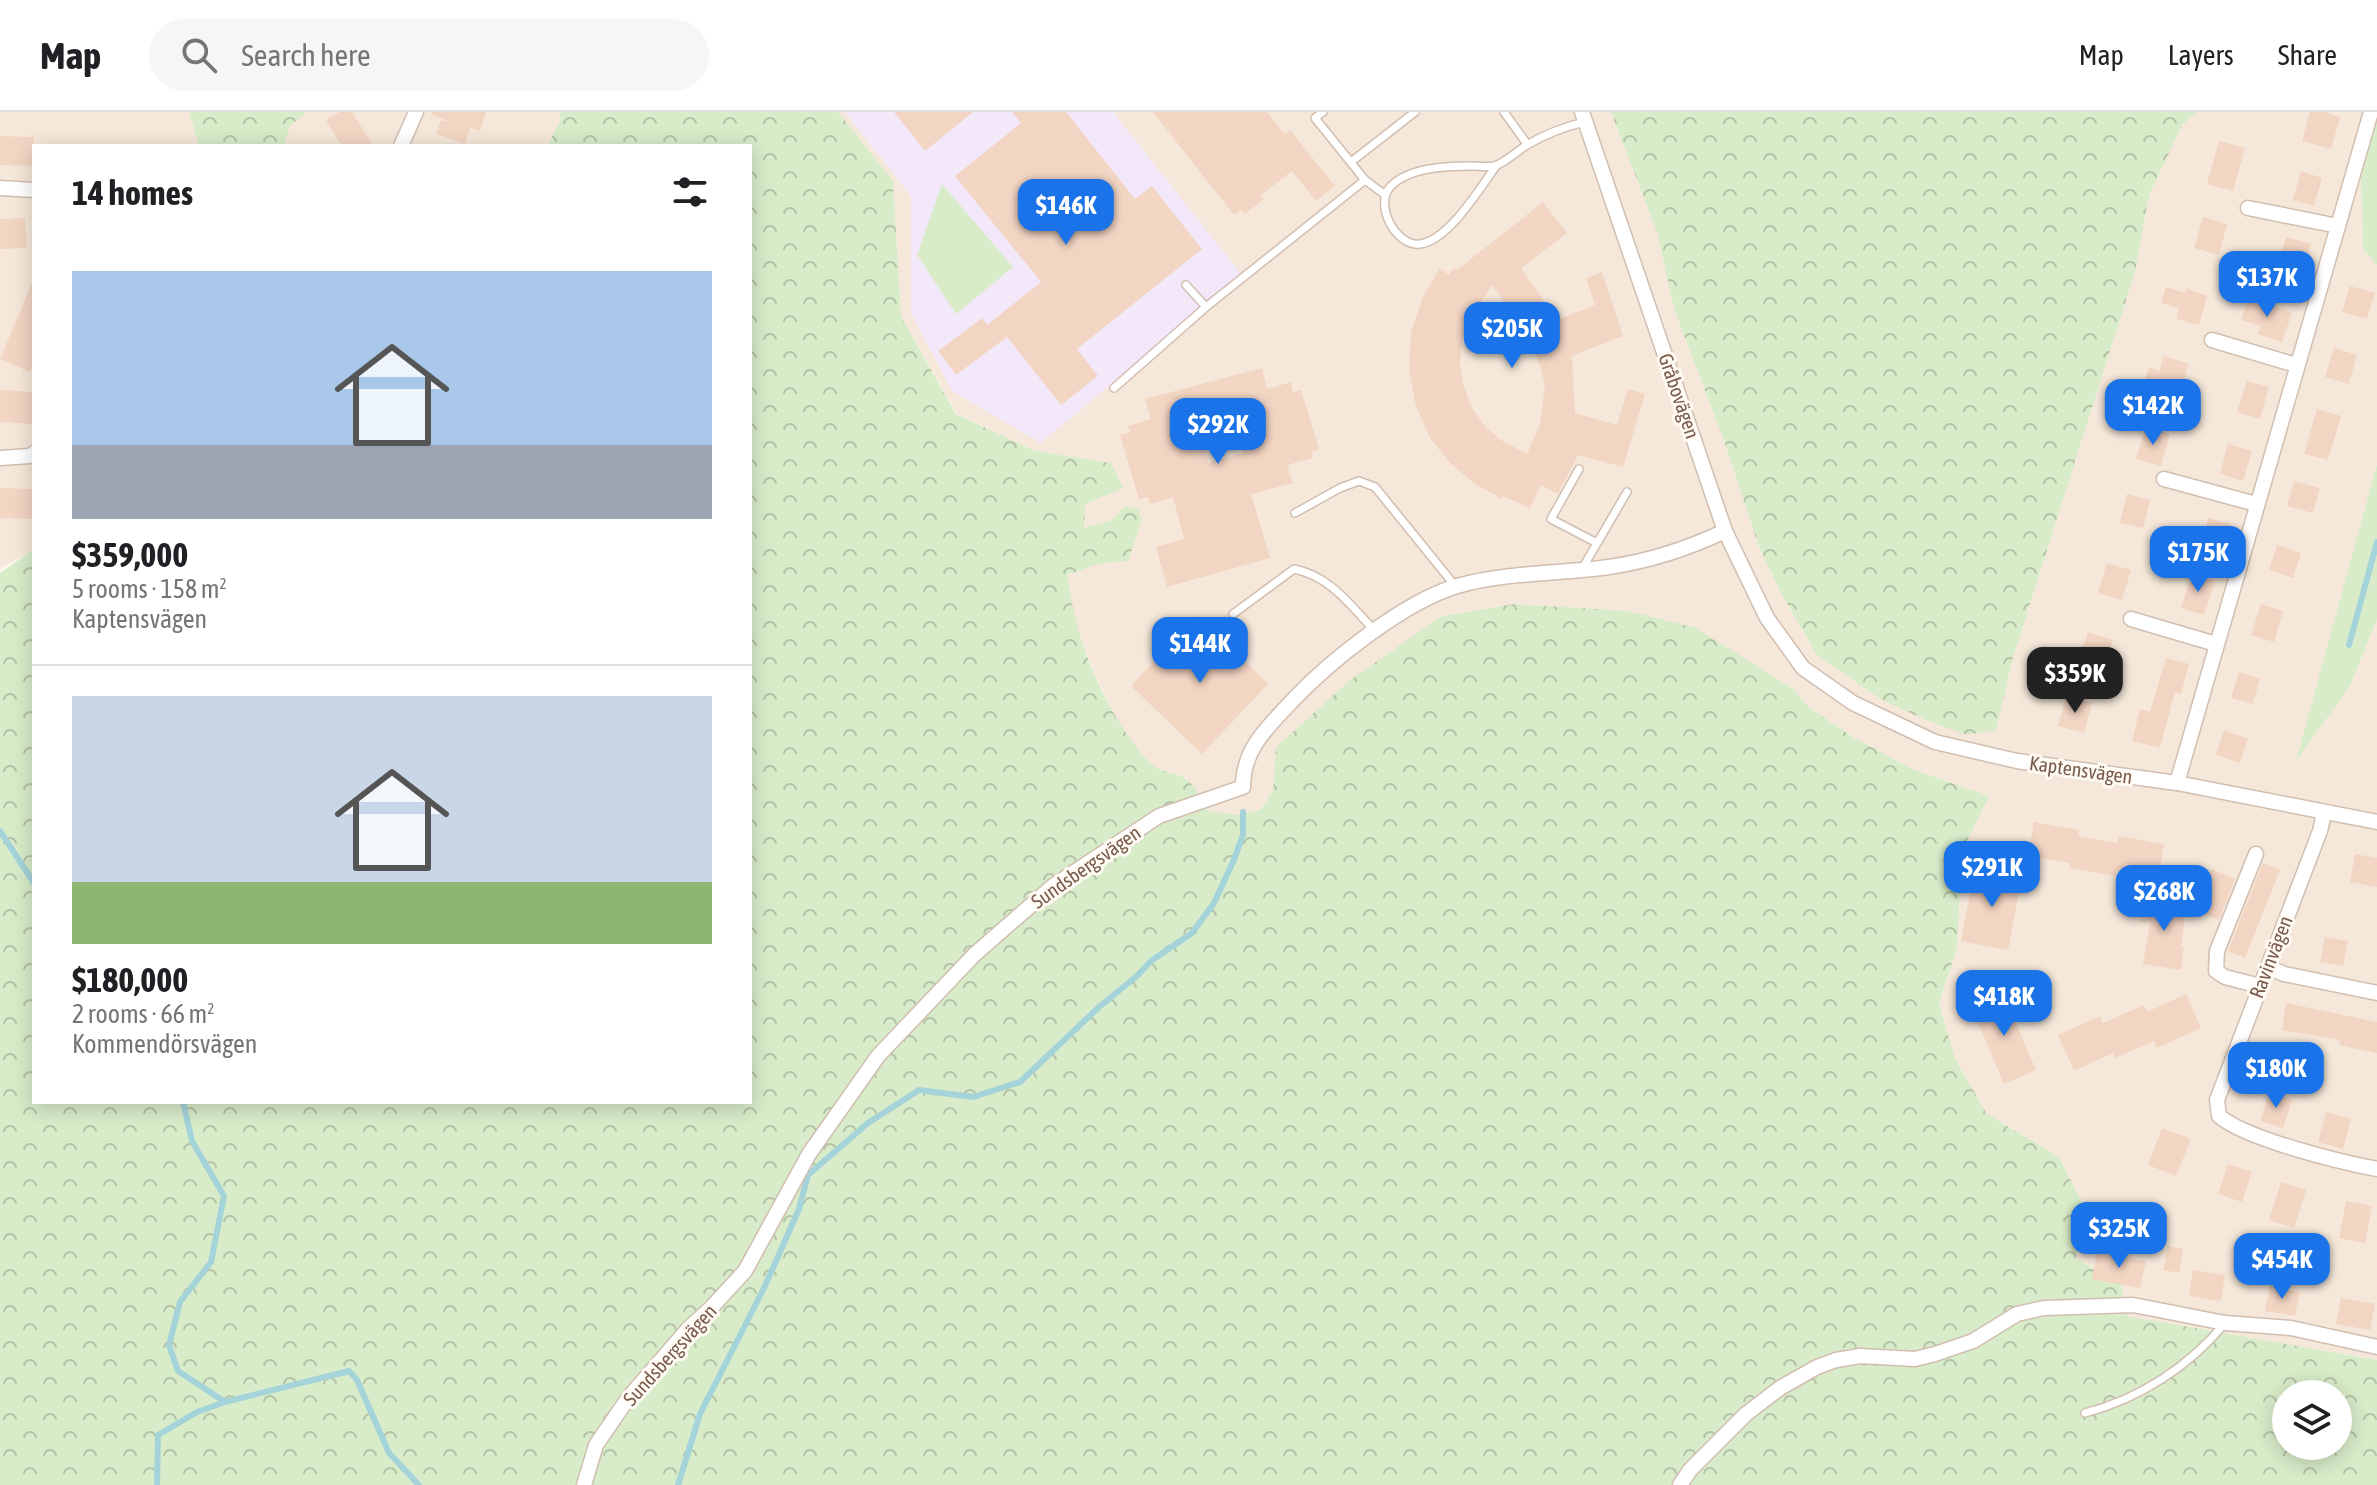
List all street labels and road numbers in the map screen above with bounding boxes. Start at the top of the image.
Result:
street label: Gråbovägen [1654,350,1705,441]
street label: Kaptensvägen [2028,751,2134,788]
street label: Sundsbergsvägen [1027,820,1145,913]
street label: Ravinvägen [2244,912,2297,1001]
street label: Sundsbergsvägen [618,1299,721,1410]

